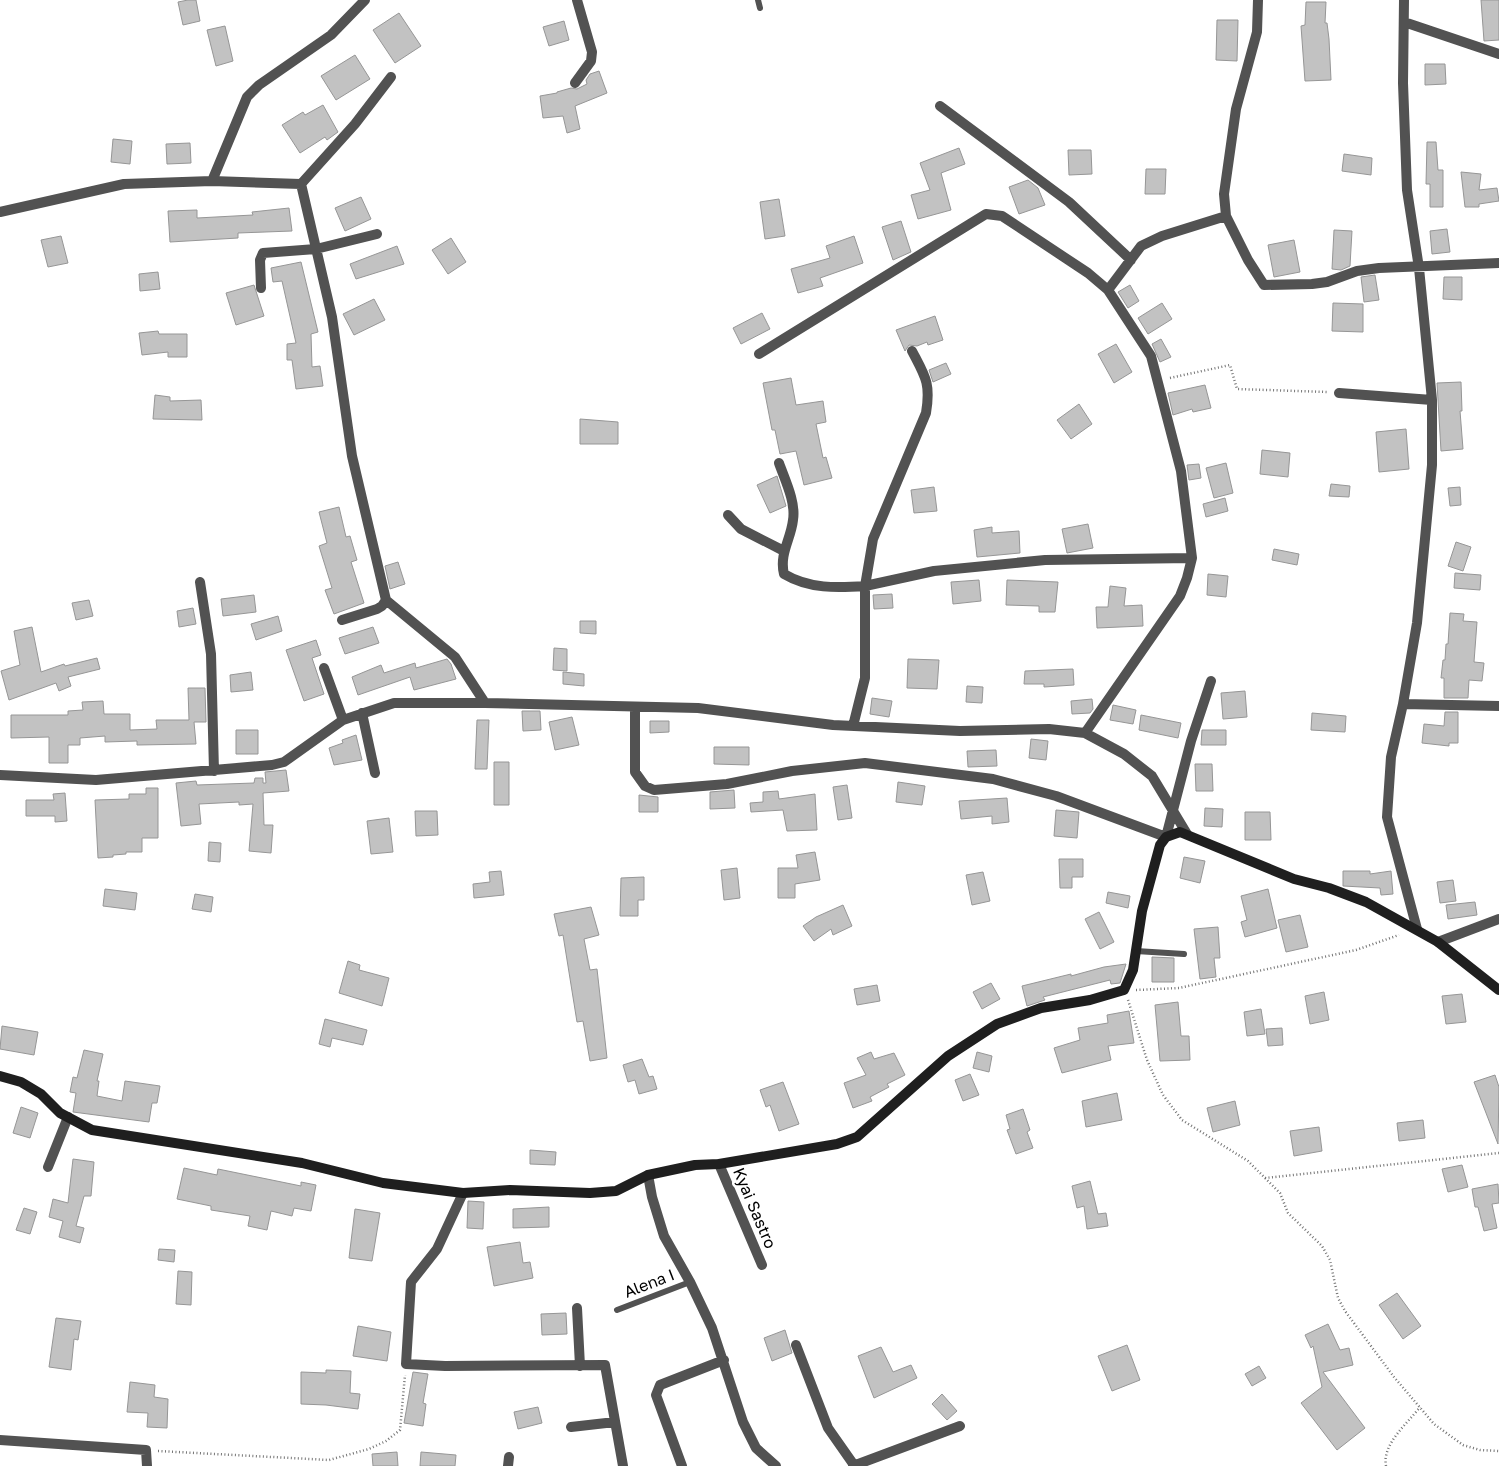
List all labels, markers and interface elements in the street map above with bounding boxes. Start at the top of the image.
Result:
street label: Kyai Sastro [729,1164,781,1252]
street label: Alena I [621,1264,677,1302]

